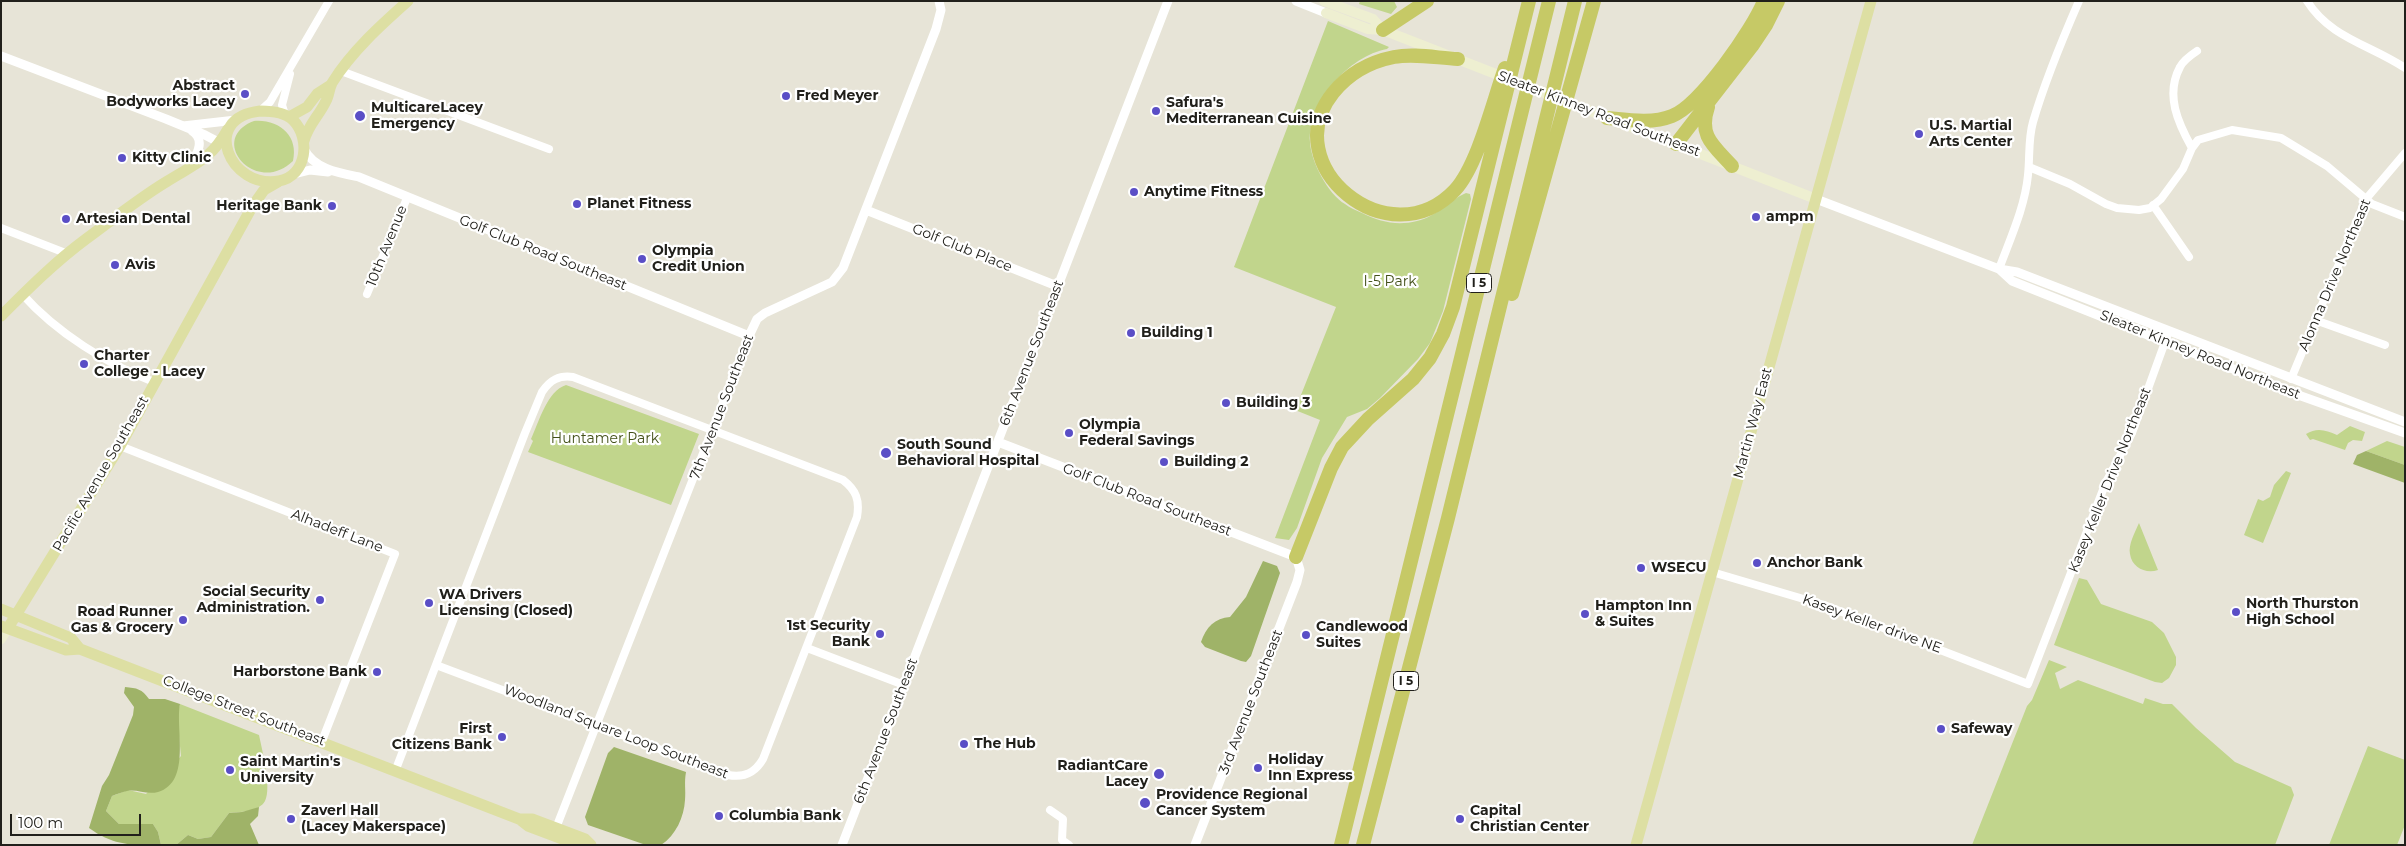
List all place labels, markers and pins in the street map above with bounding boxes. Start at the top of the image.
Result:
place label: Abstract Bodyworks Lacey [106,78,235,110]
marker: Abstract Bodyworks Lacey [239,88,251,100]
place label: Fred Meyer [796,88,878,104]
marker: Fred Meyer [780,90,792,102]
place label: Safura's Mediterranean Cuisine [1166,95,1332,128]
place label: MulticareLacey Emergency [371,100,483,132]
marker: Safura's Mediterranean Cuisine [1150,105,1162,117]
marker: MulticareLacey Emergency [353,109,367,123]
place label: U.S. Martial Arts Center [1929,118,2013,150]
marker: U.S. Martial Arts Center [1913,128,1925,140]
place label: Kitty Clinic [132,150,211,166]
marker: Kitty Clinic [116,152,128,164]
place label: Anytime Fitness [1144,184,1263,200]
marker: Anytime Fitness [1128,186,1140,198]
place label: Planet Fitness [587,196,691,212]
place label: Heritage Bank [216,198,322,214]
marker: Planet Fitness [571,198,583,210]
marker: Heritage Bank [326,200,338,212]
place label: ampm [1766,209,1814,225]
place label: Artesian Dental [76,211,190,227]
marker: ampm [1750,211,1762,223]
marker: Artesian Dental [60,213,72,225]
place label: Olympia Credit Union [652,243,745,276]
marker: Olympia Credit Union [636,253,648,265]
place label: Avis [125,257,155,273]
marker: Avis [109,259,121,271]
place label: Building 1 [1141,325,1213,341]
marker: Building 1 [1125,327,1137,339]
place label: Charter College - Lacey [94,348,205,381]
marker: Charter College - Lacey [78,358,90,370]
place label: Building 3 [1236,395,1310,411]
marker: Building 3 [1220,397,1232,409]
place label: Olympia Federal Savings [1079,417,1194,450]
marker: Olympia Federal Savings [1063,427,1075,439]
place label: South Sound Behavioral Hospital [897,437,1039,470]
marker: South Sound Behavioral Hospital [879,446,893,460]
place label: Building 2 [1174,454,1248,470]
marker: Building 2 [1158,456,1170,468]
place label: Anchor Bank [1767,555,1863,571]
marker: Anchor Bank [1751,557,1763,569]
place label: WSECU [1651,560,1707,576]
marker: WSECU [1635,562,1647,574]
place label: Social Security Administration. [196,584,310,616]
place label: WA Drivers Licensing (Closed) [439,587,573,620]
marker: Social Security Administration. [314,594,326,606]
place label: North Thurston High School [2246,596,2359,628]
marker: WA Drivers Licensing (Closed) [423,597,435,609]
place label: Hampton Inn & Suites [1595,598,1692,630]
place label: Road Runner Gas & Grocery [71,604,173,636]
marker: North Thurston High School [2230,606,2242,618]
marker: Hampton Inn & Suites [1579,608,1591,620]
marker: Road Runner Gas & Grocery [177,614,189,626]
place label: 1st Security Bank [787,618,870,650]
place label: Candlewood Suites [1316,619,1408,652]
marker: 1st Security Bank [874,628,886,640]
marker: Candlewood Suites [1300,629,1312,641]
place label: Harborstone Bank [233,664,367,680]
marker: Harborstone Bank [371,666,383,678]
place label: First Citizens Bank [392,721,492,754]
place label: Safeway [1951,721,2012,737]
marker: Safeway [1935,723,1947,735]
marker: First Citizens Bank [496,731,508,743]
place label: The Hub [974,736,1036,752]
marker: The Hub [958,738,970,750]
place label: Holiday Inn Express [1268,752,1353,784]
place label: Saint Martin's University [240,754,340,786]
place label: RadiantCare Lacey [1057,758,1148,790]
marker: Holiday Inn Express [1252,762,1264,774]
marker: Saint Martin's University [224,764,236,776]
marker: RadiantCare Lacey [1152,767,1166,781]
place label: Providence Regional Cancer System [1156,787,1308,820]
marker: Providence Regional Cancer System [1138,796,1152,810]
place label: Zaverl Hall (Lacey Makerspace) [301,803,446,836]
place label: Capital Christian Center [1470,803,1589,836]
place label: Columbia Bank [729,808,841,824]
marker: Columbia Bank [713,810,725,822]
marker: Zaverl Hall (Lacey Makerspace) [285,813,297,825]
marker: Capital Christian Center [1454,813,1466,825]

